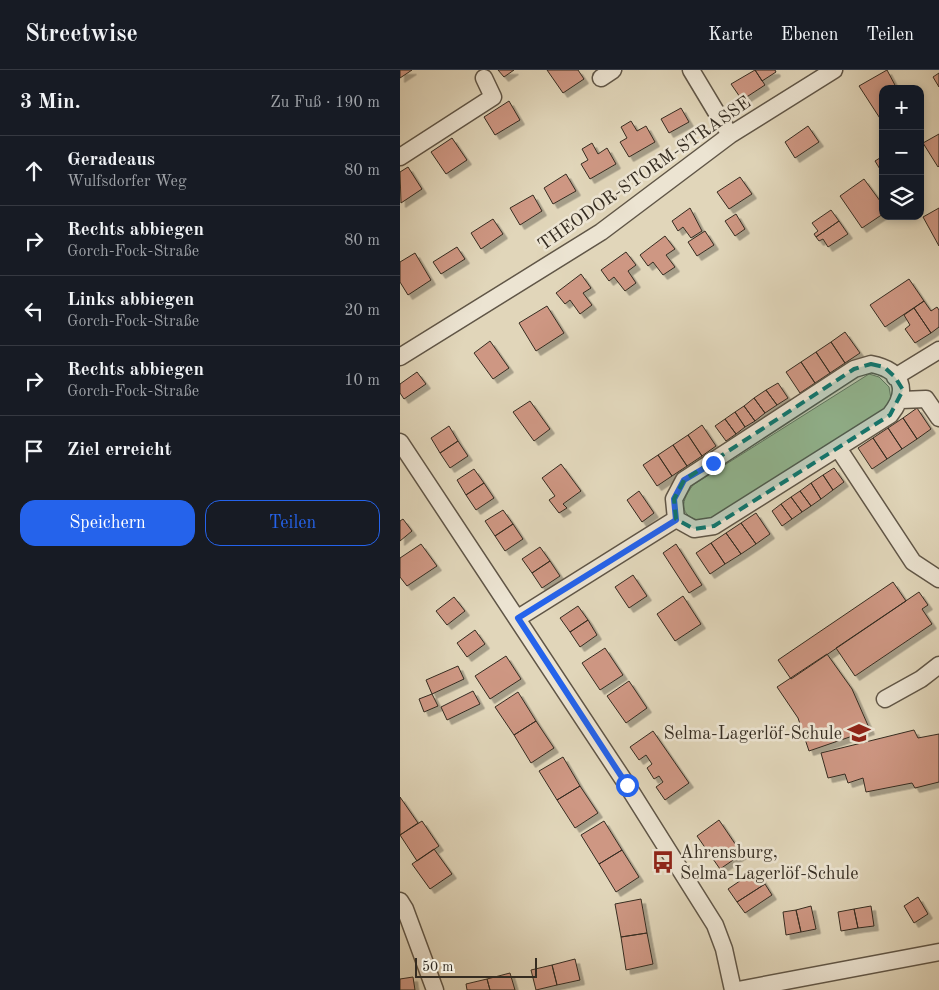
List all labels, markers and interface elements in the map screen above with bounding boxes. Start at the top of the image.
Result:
text: Streetwise [25,23,138,47]
text: Karte [708,26,753,44]
text: Ebenen [781,26,838,44]
text: Teilen [866,26,914,44]
map controls [879,85,924,220]
button: + [879,85,924,130]
text: 3 Min. [20,92,81,113]
street label: THEODOR-STORM-STRASSE [535,93,754,254]
text: Zu Fuß · 190 m [270,95,380,111]
button: − [879,130,924,175]
text: Geradeaus [67,151,155,170]
icon: ahead [20,157,48,185]
text: 80 m [344,163,380,179]
text: Wulfsdorfer Weg [67,174,187,190]
button: layers [879,175,924,220]
text: Rechts abbiegen [67,221,204,240]
icon: right [20,227,48,255]
text: 80 m [344,233,380,249]
text: Gorch-Fock-Straße [67,244,199,260]
text: Links abbiegen [67,291,194,310]
icon: left [20,297,48,325]
text: 20 m [344,303,380,319]
text: Gorch-Fock-Straße [67,314,199,330]
text: Rechts abbiegen [67,361,204,380]
icon: right [20,367,48,395]
text: 10 m [344,373,380,389]
text: Gorch-Fock-Straße [67,384,199,400]
icon: arrive [20,437,48,465]
text: Ziel erreicht [67,441,172,460]
route end [702,452,725,475]
button: Speichern [20,500,195,546]
button: Teilen [205,500,380,546]
school or university icon: Selma-Lagerlöf-Schule [846,720,872,746]
place label: Selma-Lagerlöf-Schule [664,725,842,743]
route start [616,774,639,797]
place label: Ahrensburg, Selma-Lagerlöf-Schule [680,844,858,883]
bus stop icon: Ahrensburg, Selma-Lagerlöf-Schule [650,849,676,875]
scale bar [415,955,538,978]
text: 50 m [422,960,453,974]

